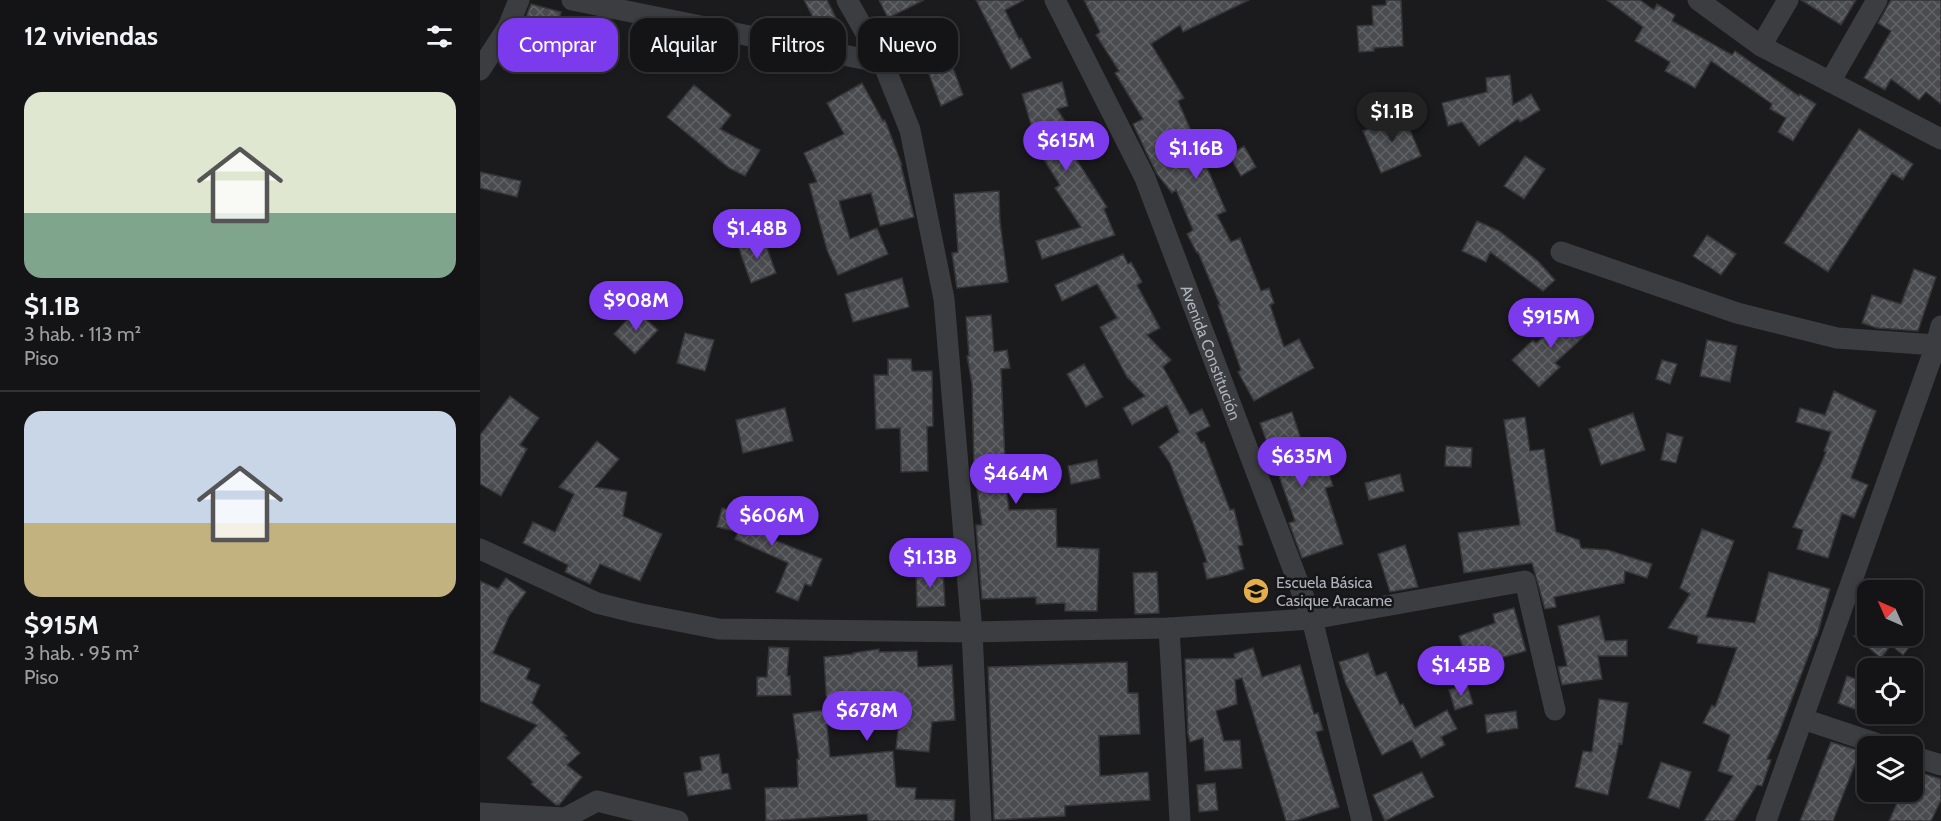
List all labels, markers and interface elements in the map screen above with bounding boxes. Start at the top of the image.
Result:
chip: Comprar [498,18,618,72]
chip: Alquilar [630,18,738,72]
chip: Filtros [750,18,846,72]
chip: Nuevo [858,18,958,72]
text: 12 viviendas [24,20,158,52]
icon: filters [423,20,456,53]
pin: $1.1B [1350,92,1434,143]
text: $1.1B [1371,99,1413,123]
pin: $615M [1024,121,1108,172]
text: $615M [1037,128,1095,152]
pin: $1.16B [1147,129,1245,180]
icon: home [186,131,294,239]
text: $1.16B [1169,136,1223,160]
pin: $1.48B [708,209,806,260]
text: $1.48B [727,216,787,240]
pin: $908M [594,281,678,332]
street label: Avenida Constitución [1177,282,1245,423]
text: $908M [603,288,669,312]
text: $1.1B [24,290,80,322]
pin: $915M [1509,298,1593,349]
text: $915M [1522,305,1580,329]
text: 3 hab. · 113 m² [24,322,141,346]
text: Piso [24,346,59,370]
pin: $635M [1260,437,1344,488]
text: $635M [1271,444,1333,468]
icon: home [186,450,294,558]
pin: $464M [974,454,1058,505]
text: $464M [984,461,1048,485]
pin: $606M [730,496,814,547]
text: $606M [740,503,804,527]
pin: $1.13B [881,538,979,589]
text: $1.13B [903,545,957,569]
place label: Escuela Básica Casique Aracame [1276,573,1392,610]
school or university icon: Escuela Básica Casique Aracame [1241,576,1271,606]
north arrow [1857,580,1923,646]
map controls [1857,580,1923,802]
text: $915M [24,609,99,641]
text: 3 hab. · 95 m² [24,641,139,665]
pin: $1.45B [1412,646,1510,697]
text: $1.45B [1431,653,1491,677]
button: locate [1857,658,1923,724]
text: Piso [24,665,59,689]
pin: $678M [825,691,909,742]
text: $678M [836,698,898,722]
button: layers [1857,736,1923,802]

